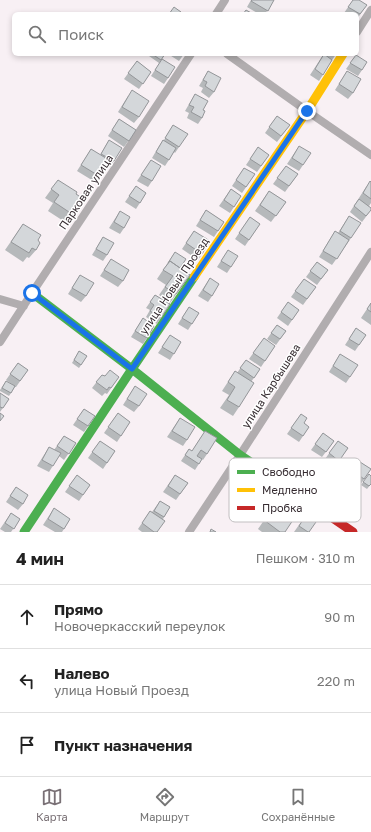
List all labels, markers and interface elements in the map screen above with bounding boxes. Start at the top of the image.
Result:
search box [12,12,359,56]
icon: search [26,23,48,45]
text: Поиск [58,25,104,43]
route end [298,102,316,120]
street label: Парковая улица [56,152,115,232]
street label: улица Новый Проезд [136,235,211,337]
route start [23,284,41,302]
street label: улица Карбышева [238,341,303,430]
legend [229,458,361,522]
text: Свободно [262,465,316,478]
text: Медленно [262,483,318,496]
text: Пробка [262,501,303,514]
text: 4 мин [16,548,64,569]
text: Пешком · 310 m [256,550,355,566]
text: Прямо [54,600,103,618]
icon: ahead [16,606,38,628]
text: 90 m [324,609,355,625]
text: Новочеркасский переулок [54,618,226,634]
text: Налево [54,664,110,682]
icon: left [16,670,38,692]
text: 220 m [317,673,355,689]
text: улица Новый Проезд [54,682,189,698]
icon: arrive [16,734,38,756]
text: Пункт назначения [54,736,192,754]
tab: Карта [36,786,68,823]
tab: Маршрут [140,786,189,823]
tab: Сохранённые [261,786,335,823]

